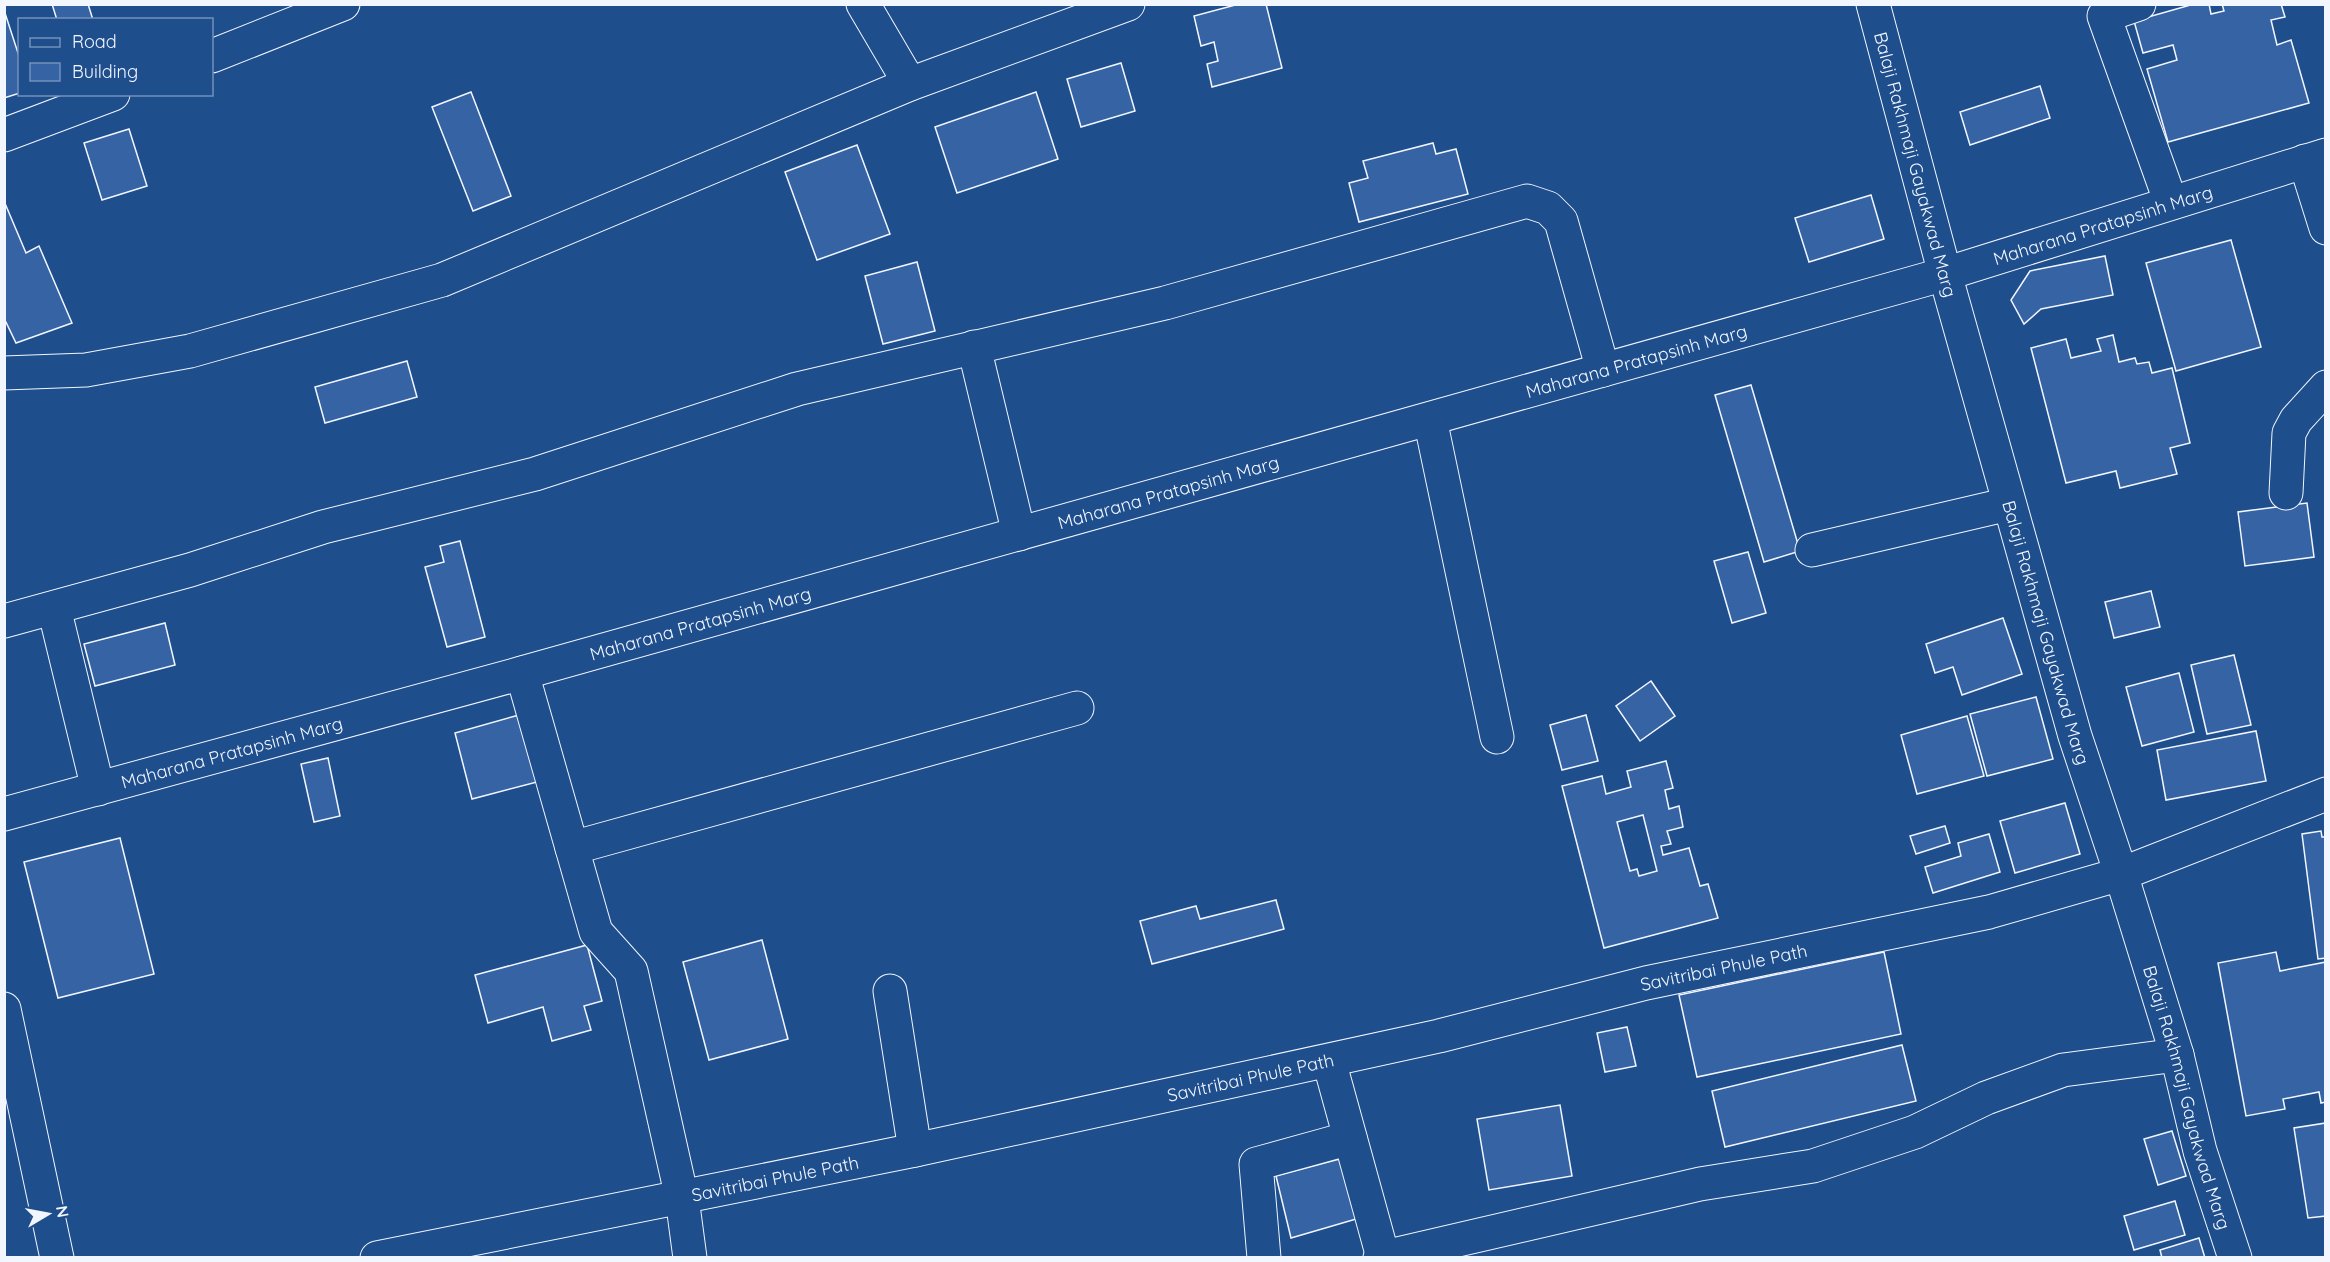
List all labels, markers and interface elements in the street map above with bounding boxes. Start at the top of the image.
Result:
legend [18,18,213,96]
street label: Balaji Rakhmaji Gayakwad Marg [1869,29,1962,300]
text: Road [72,30,117,53]
text: Building [72,60,138,83]
street label: Maharana Pratapsinh Marg [1990,180,2215,270]
street label: Maharana Pratapsinh Marg [1523,319,1749,403]
street label: Maharana Pratapsinh Marg [1055,450,1281,534]
street label: Balaji Rakhmaji Gayakwad Marg [1998,498,2095,768]
street label: Maharana Pratapsinh Marg [587,581,814,665]
street label: Maharana Pratapsinh Marg [118,711,345,793]
street label: Savitribai Phule Path [1638,938,1809,996]
street label: Balaji Rakhmaji Gayakwad Marg [2138,963,2236,1232]
street label: Savitribai Phule Path [1165,1048,1336,1106]
street label: Savitribai Phule Path [689,1150,861,1206]
north arrow [18,1184,78,1244]
text: N [52,1204,74,1219]

